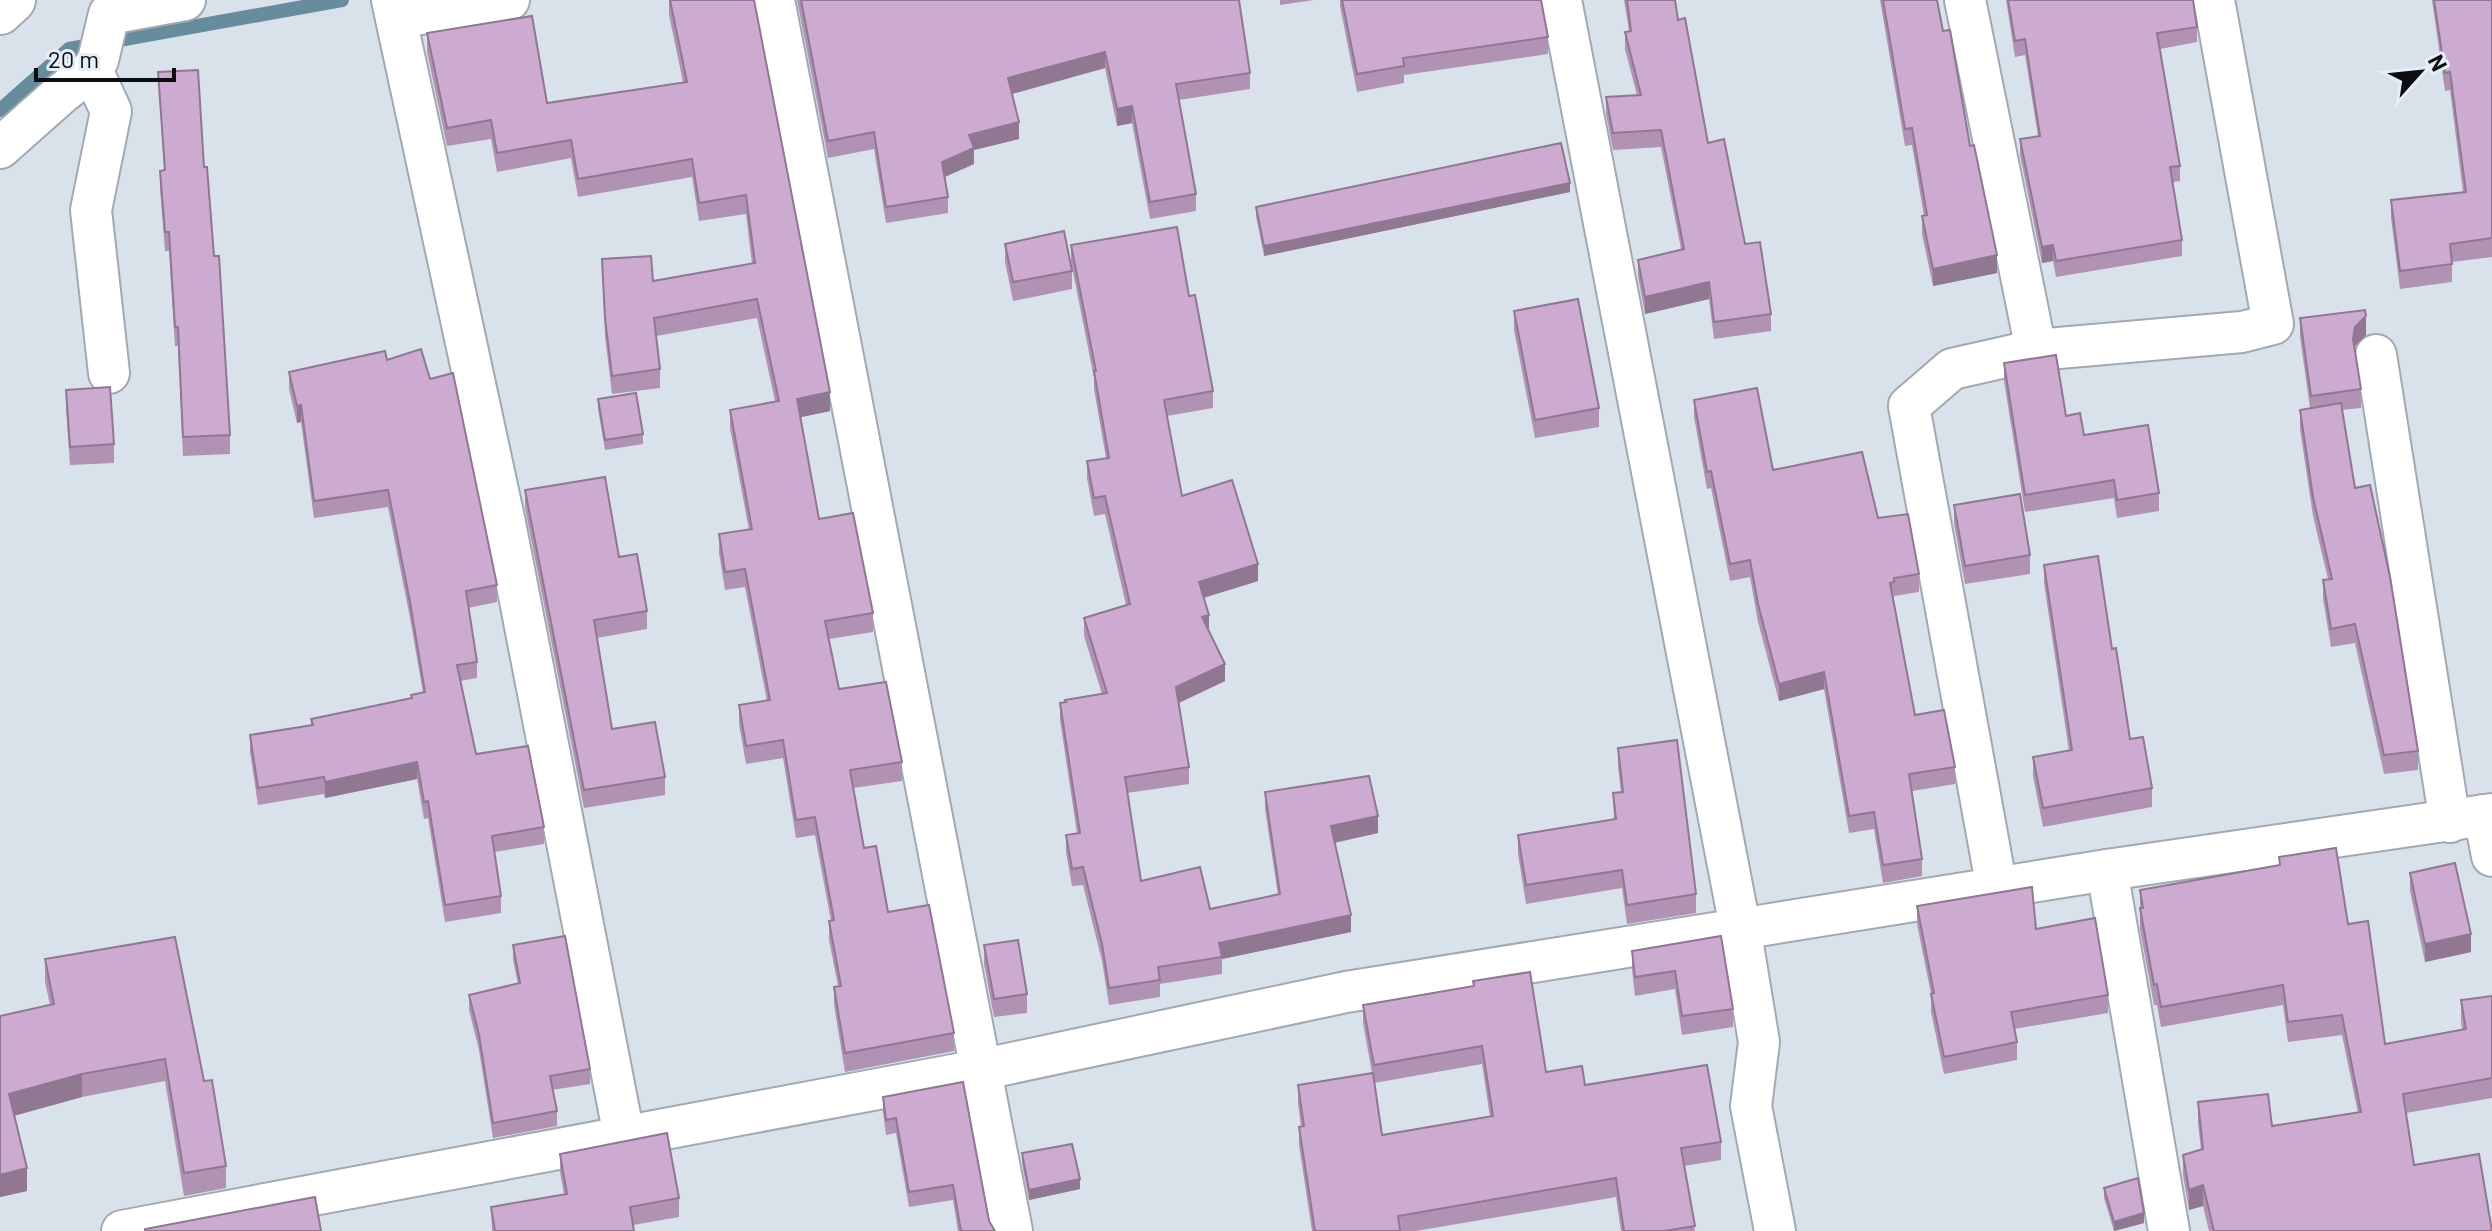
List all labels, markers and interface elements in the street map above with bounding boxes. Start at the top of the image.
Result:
scale bar [36,32,174,82]
north arrow [2380,32,2460,112]
text: 20 m [48,44,99,73]
text: N [2424,50,2454,75]

